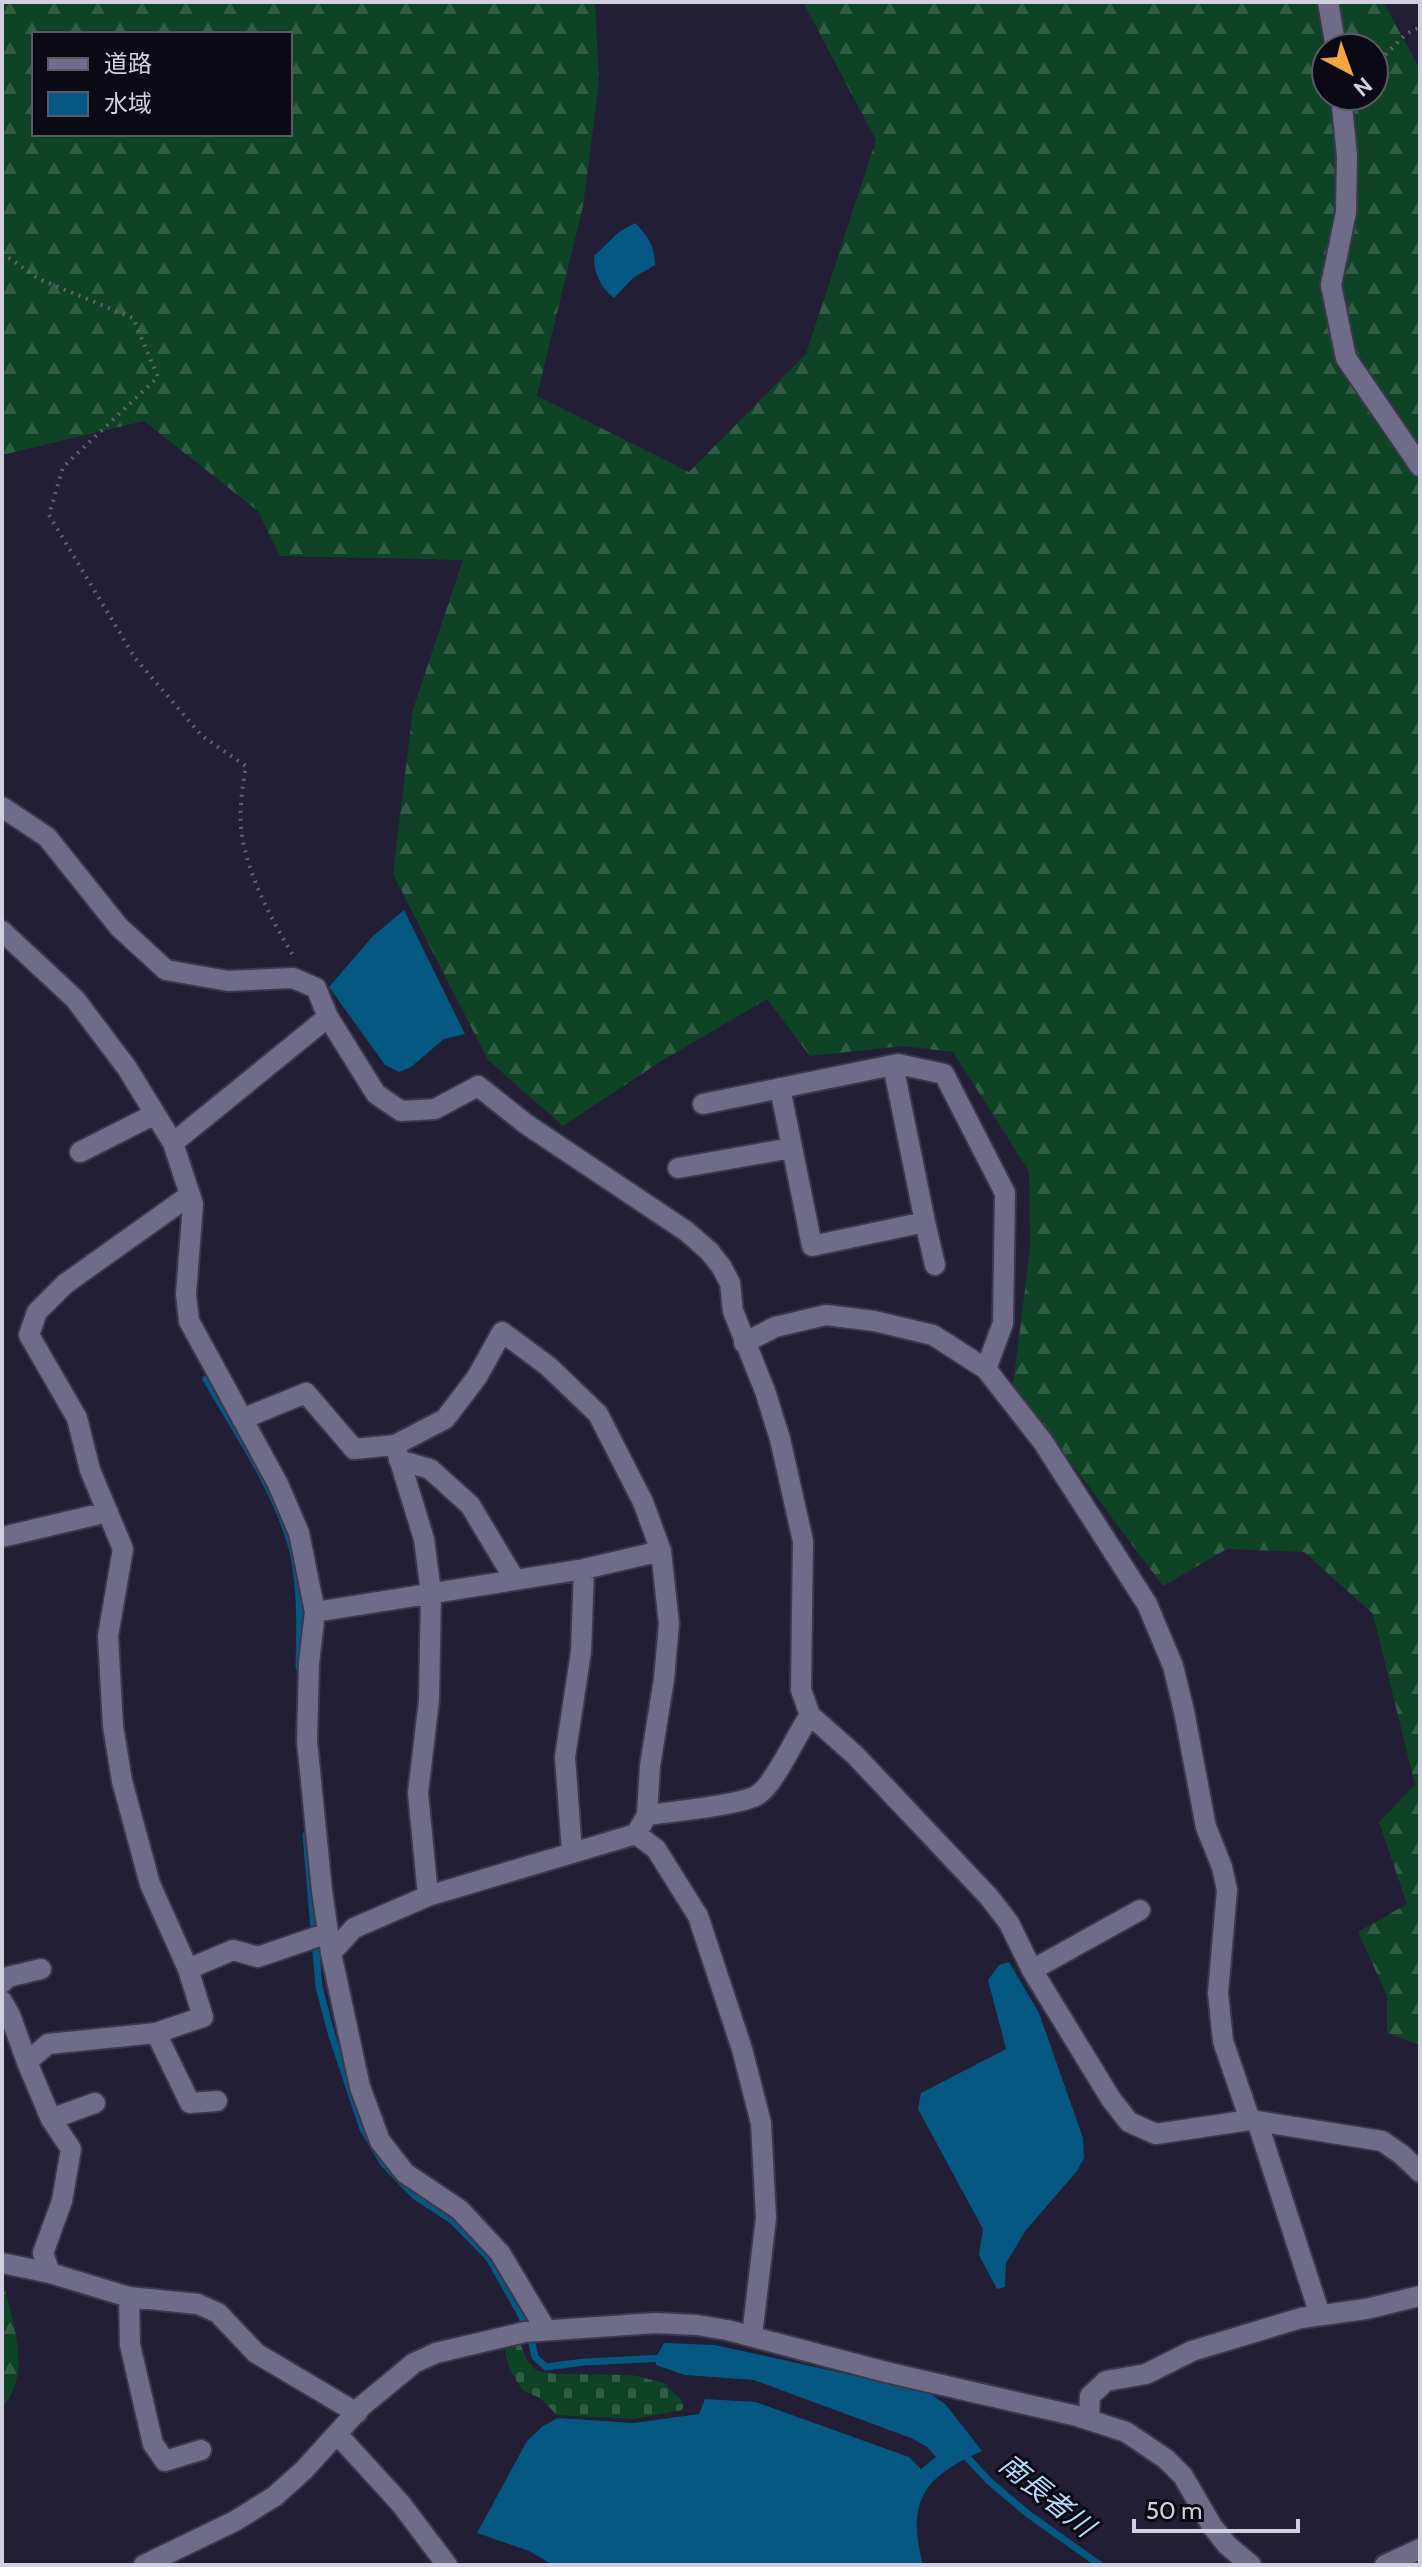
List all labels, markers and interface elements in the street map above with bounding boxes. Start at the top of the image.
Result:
legend [32,32,292,136]
north arrow [1310,32,1390,112]
text: 道路 [104,49,152,78]
text: N [1348,71,1378,102]
text: 水域 [104,89,152,118]
water label: 南長者川 [993,2447,1104,2545]
scale bar [1134,2483,1298,2533]
text: 50 m [1146,2496,1202,2525]

